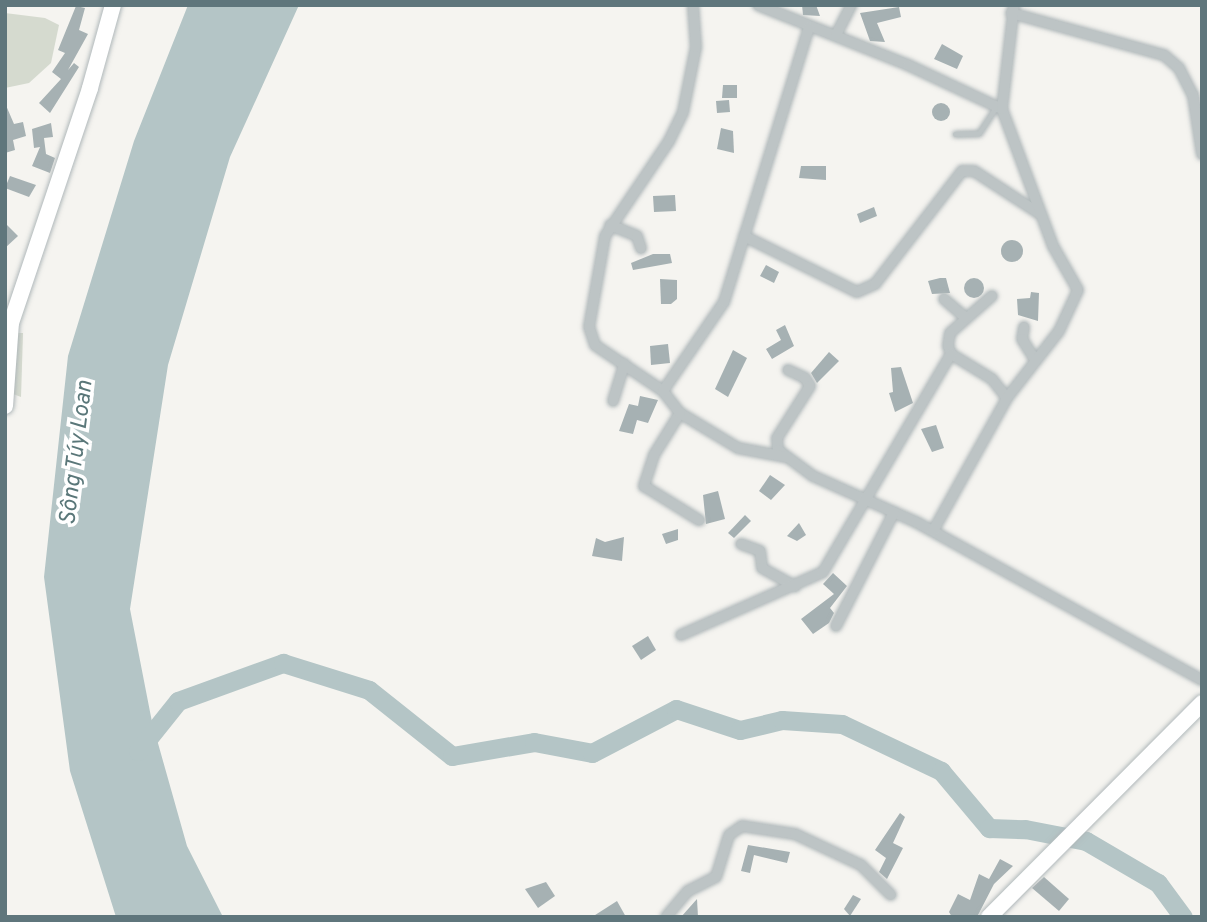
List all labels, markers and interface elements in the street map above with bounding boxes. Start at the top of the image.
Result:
water label: Sông Túy Loan [55,379,101,527]

